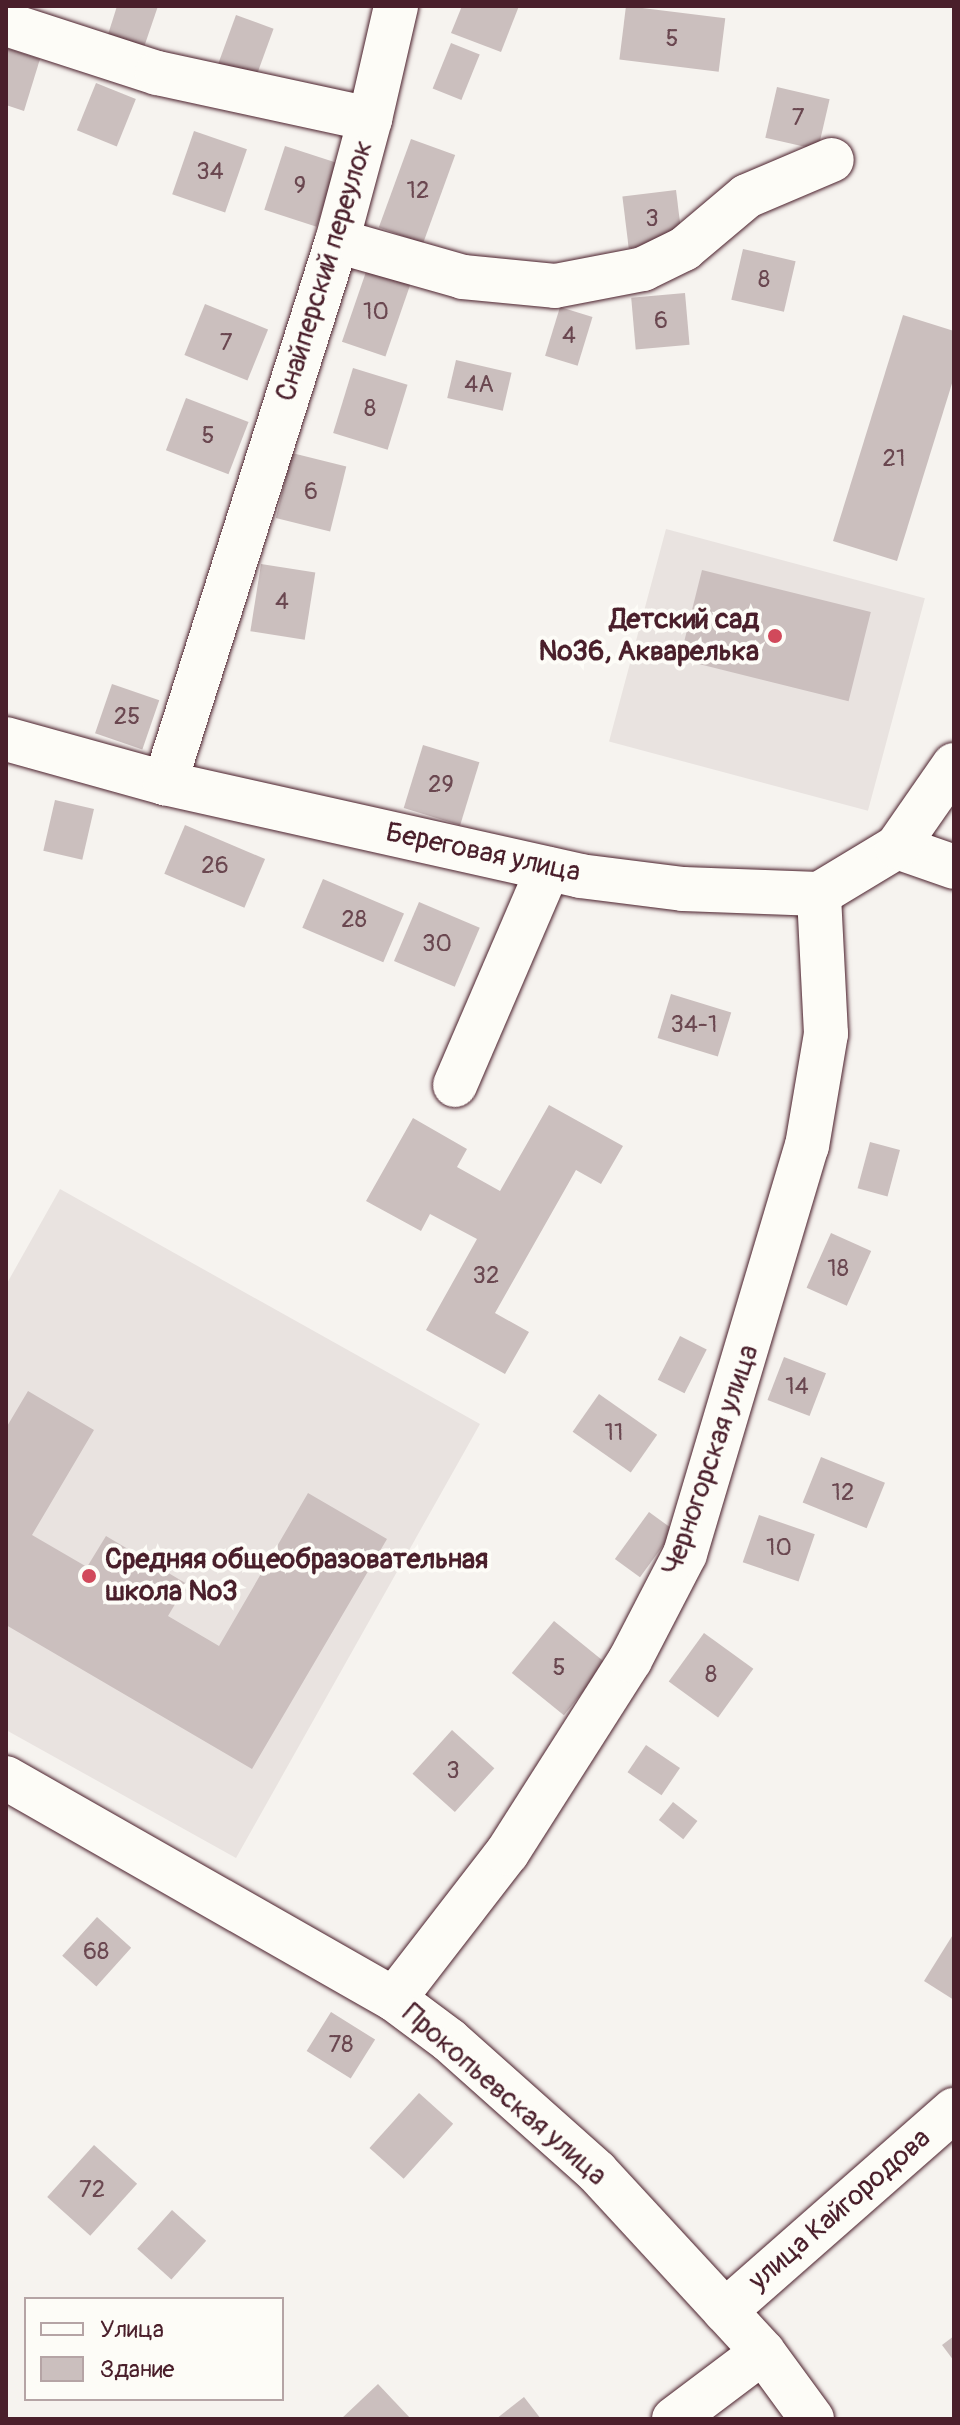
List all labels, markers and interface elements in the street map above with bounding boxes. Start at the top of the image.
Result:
house number: 5 [665,25,679,53]
house number: 7 [792,104,804,132]
street label: Снайперский переулок [269,137,381,405]
house number: 34 [196,158,224,186]
house number: 9 [294,172,306,200]
house number: 12 [407,177,429,205]
house number: 3 [645,205,659,233]
house number: 8 [758,266,770,294]
house number: 10 [363,298,389,326]
house number: 6 [654,307,668,335]
house number: 4 [562,322,576,350]
house number: 7 [220,329,232,357]
house number: 4А [464,371,494,399]
house number: 8 [364,395,376,423]
house number: 5 [201,422,215,450]
house number: 21 [883,445,905,473]
house number: 6 [304,478,318,506]
house number: 4 [275,588,289,616]
place label: Детский сад №36, Акварелька [538,603,759,669]
marker: Детский сад №36, Акварелька [766,627,784,645]
house number: 25 [114,703,140,731]
house number: 29 [428,771,454,799]
street label: Береговая улица [383,816,583,890]
house number: 26 [201,852,229,880]
house number: 28 [341,906,367,934]
house number: 30 [422,930,452,958]
house number: 34-1 [671,1011,717,1039]
house number: 18 [827,1255,849,1283]
house number: 32 [473,1262,499,1290]
street label: Черногорская улица [656,1340,766,1580]
house number: 14 [785,1373,809,1401]
house number: 11 [605,1419,623,1447]
house number: 12 [832,1479,854,1507]
house number: 10 [766,1534,792,1562]
place label: Средняя общеобразовательная школа №3 [105,1543,488,1609]
marker: Средняя общеобразовательная школа №3 [80,1567,98,1585]
house number: 5 [552,1654,566,1682]
house number: 8 [705,1661,717,1689]
house number: 3 [446,1757,460,1785]
house number: 68 [83,1938,109,1966]
street label: Прокопьевская улица [395,1997,613,2193]
house number: 78 [329,2031,353,2059]
street label: улица Кайгородова [742,2122,938,2298]
house number: 72 [79,2176,105,2204]
legend [24,2297,284,2401]
text: Улица [100,2315,164,2344]
text: Здание [100,2355,174,2384]

